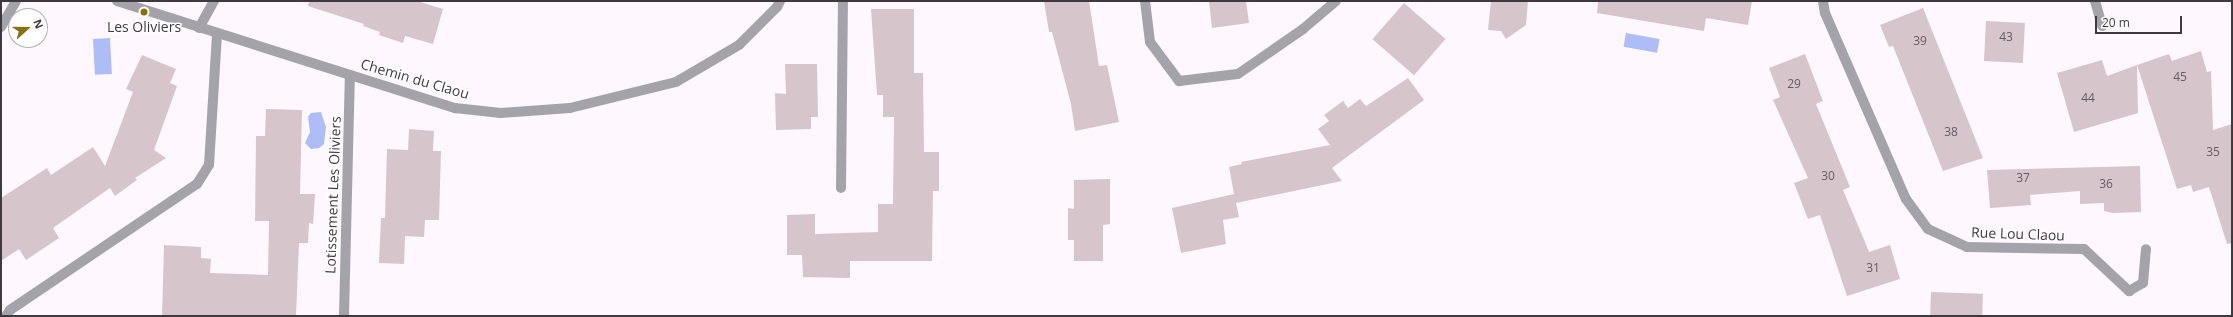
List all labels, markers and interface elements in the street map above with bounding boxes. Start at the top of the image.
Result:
marker: Les Oliviers [139,7,149,17]
north arrow [8,8,48,48]
scale bar [2097,8,2184,34]
text: 20 m [2102,14,2130,31]
text: N [30,17,47,31]
place label: Les Oliviers [107,19,181,35]
house number: 43 [1999,30,2013,44]
house number: 39 [1913,34,1927,48]
street label: Chemin du Claou [359,56,471,102]
house number: 45 [2173,70,2187,84]
house number: 29 [1787,77,1801,91]
house number: 44 [2081,91,2095,105]
street label: Lotissement Les Oliviers [322,116,344,274]
house number: 38 [1944,125,1958,139]
house number: 35 [2206,145,2220,159]
house number: 30 [1821,169,1835,183]
house number: 37 [2016,171,2030,185]
house number: 36 [2099,177,2113,191]
street label: Rue Lou Claou [1971,224,2065,244]
house number: 31 [1866,261,1880,275]

